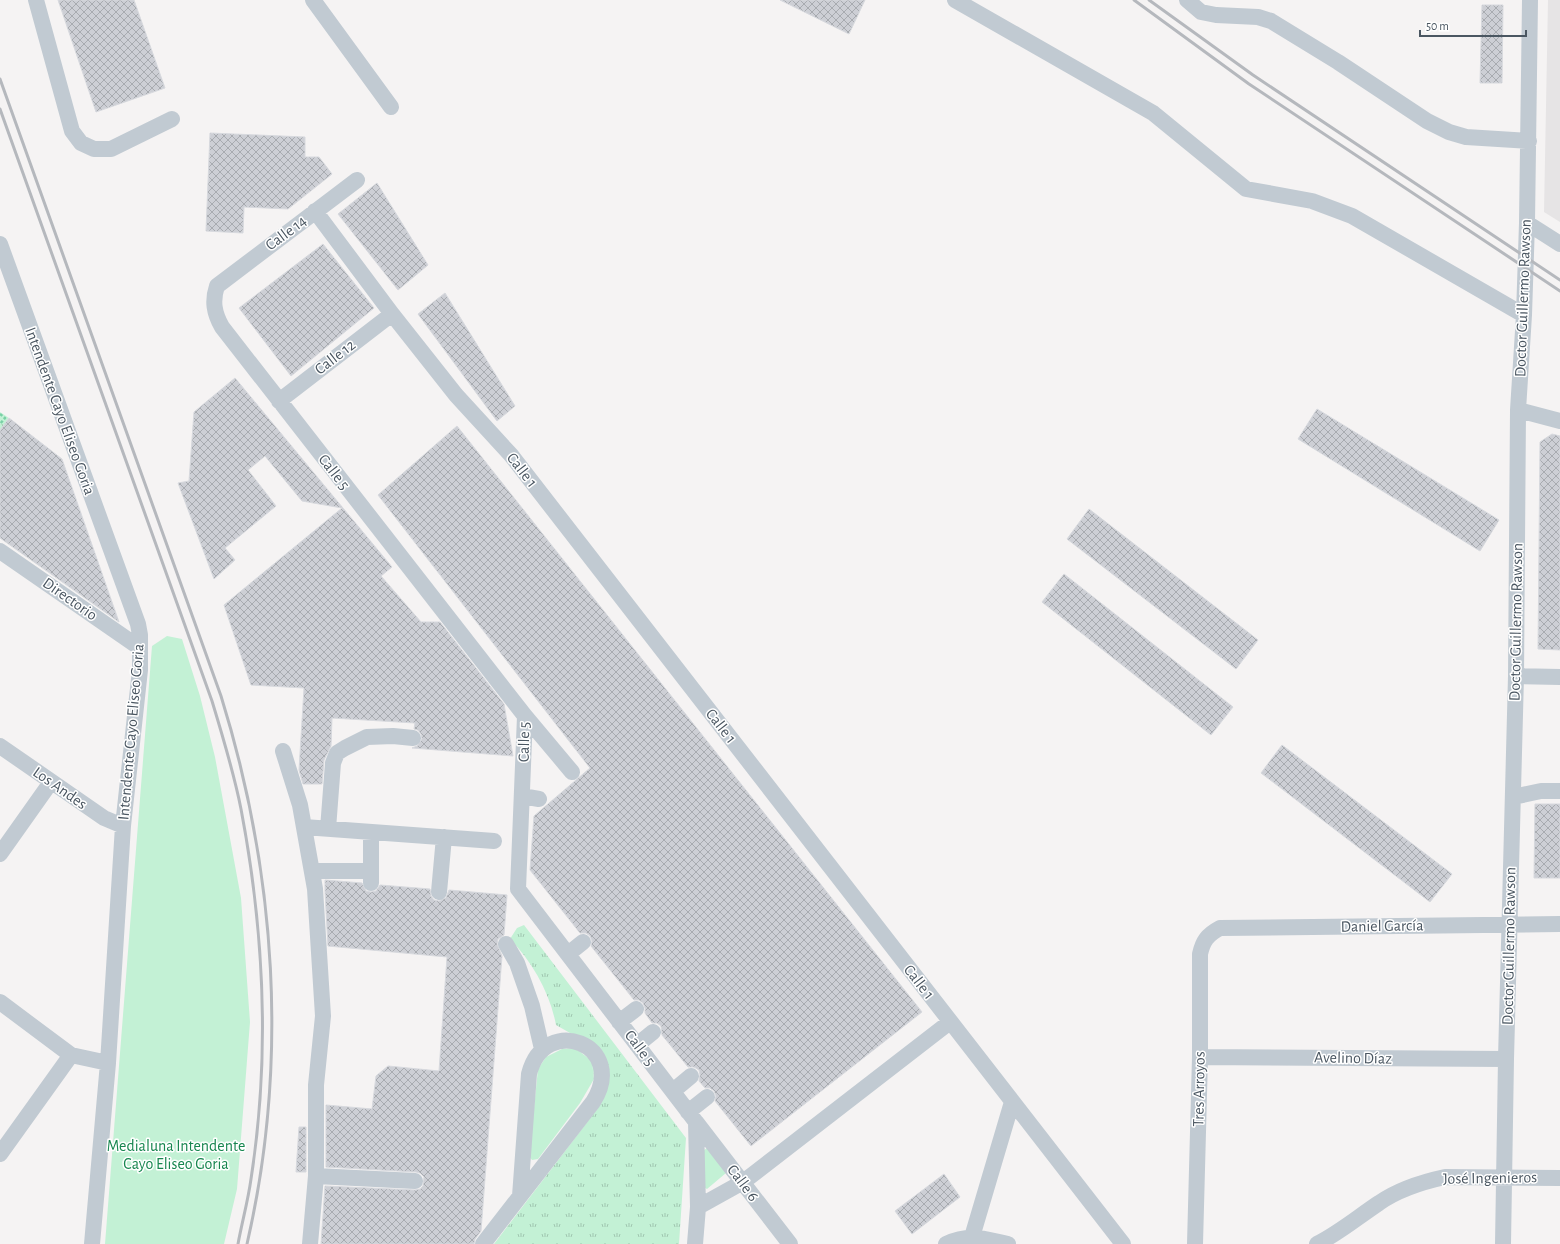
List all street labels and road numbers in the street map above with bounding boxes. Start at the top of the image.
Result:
street label: Calle 14 [262,212,310,253]
street label: Doctor Guillermo Rawson [1512,219,1534,377]
street label: Intendente Cayo Eliseo Goria [21,325,98,497]
street label: Calle 12 [312,336,358,378]
street label: Calle 1 [504,450,540,490]
street label: Calle 5 [315,451,353,493]
street label: Doctor Guillermo Rawson [1507,543,1525,701]
street label: Directorio [40,575,100,624]
street label: Intendente Cayo Eliseo Goria [115,643,148,821]
street label: Calle 1 [703,706,739,746]
street label: Calle 5 [516,722,532,762]
street label: Los Andes [30,764,90,812]
street label: Doctor Guillermo Rawson [1500,867,1518,1025]
street label: Daniel García [1340,917,1424,935]
street label: Calle 1 [901,962,937,1002]
street label: Calle 5 [621,1027,659,1069]
street label: Avelino Díaz [1314,1049,1392,1067]
street label: Tres Arroyos [1190,1051,1209,1127]
street label: Calle 6 [724,1162,762,1204]
street label: José Ingenieros [1443,1169,1537,1187]

